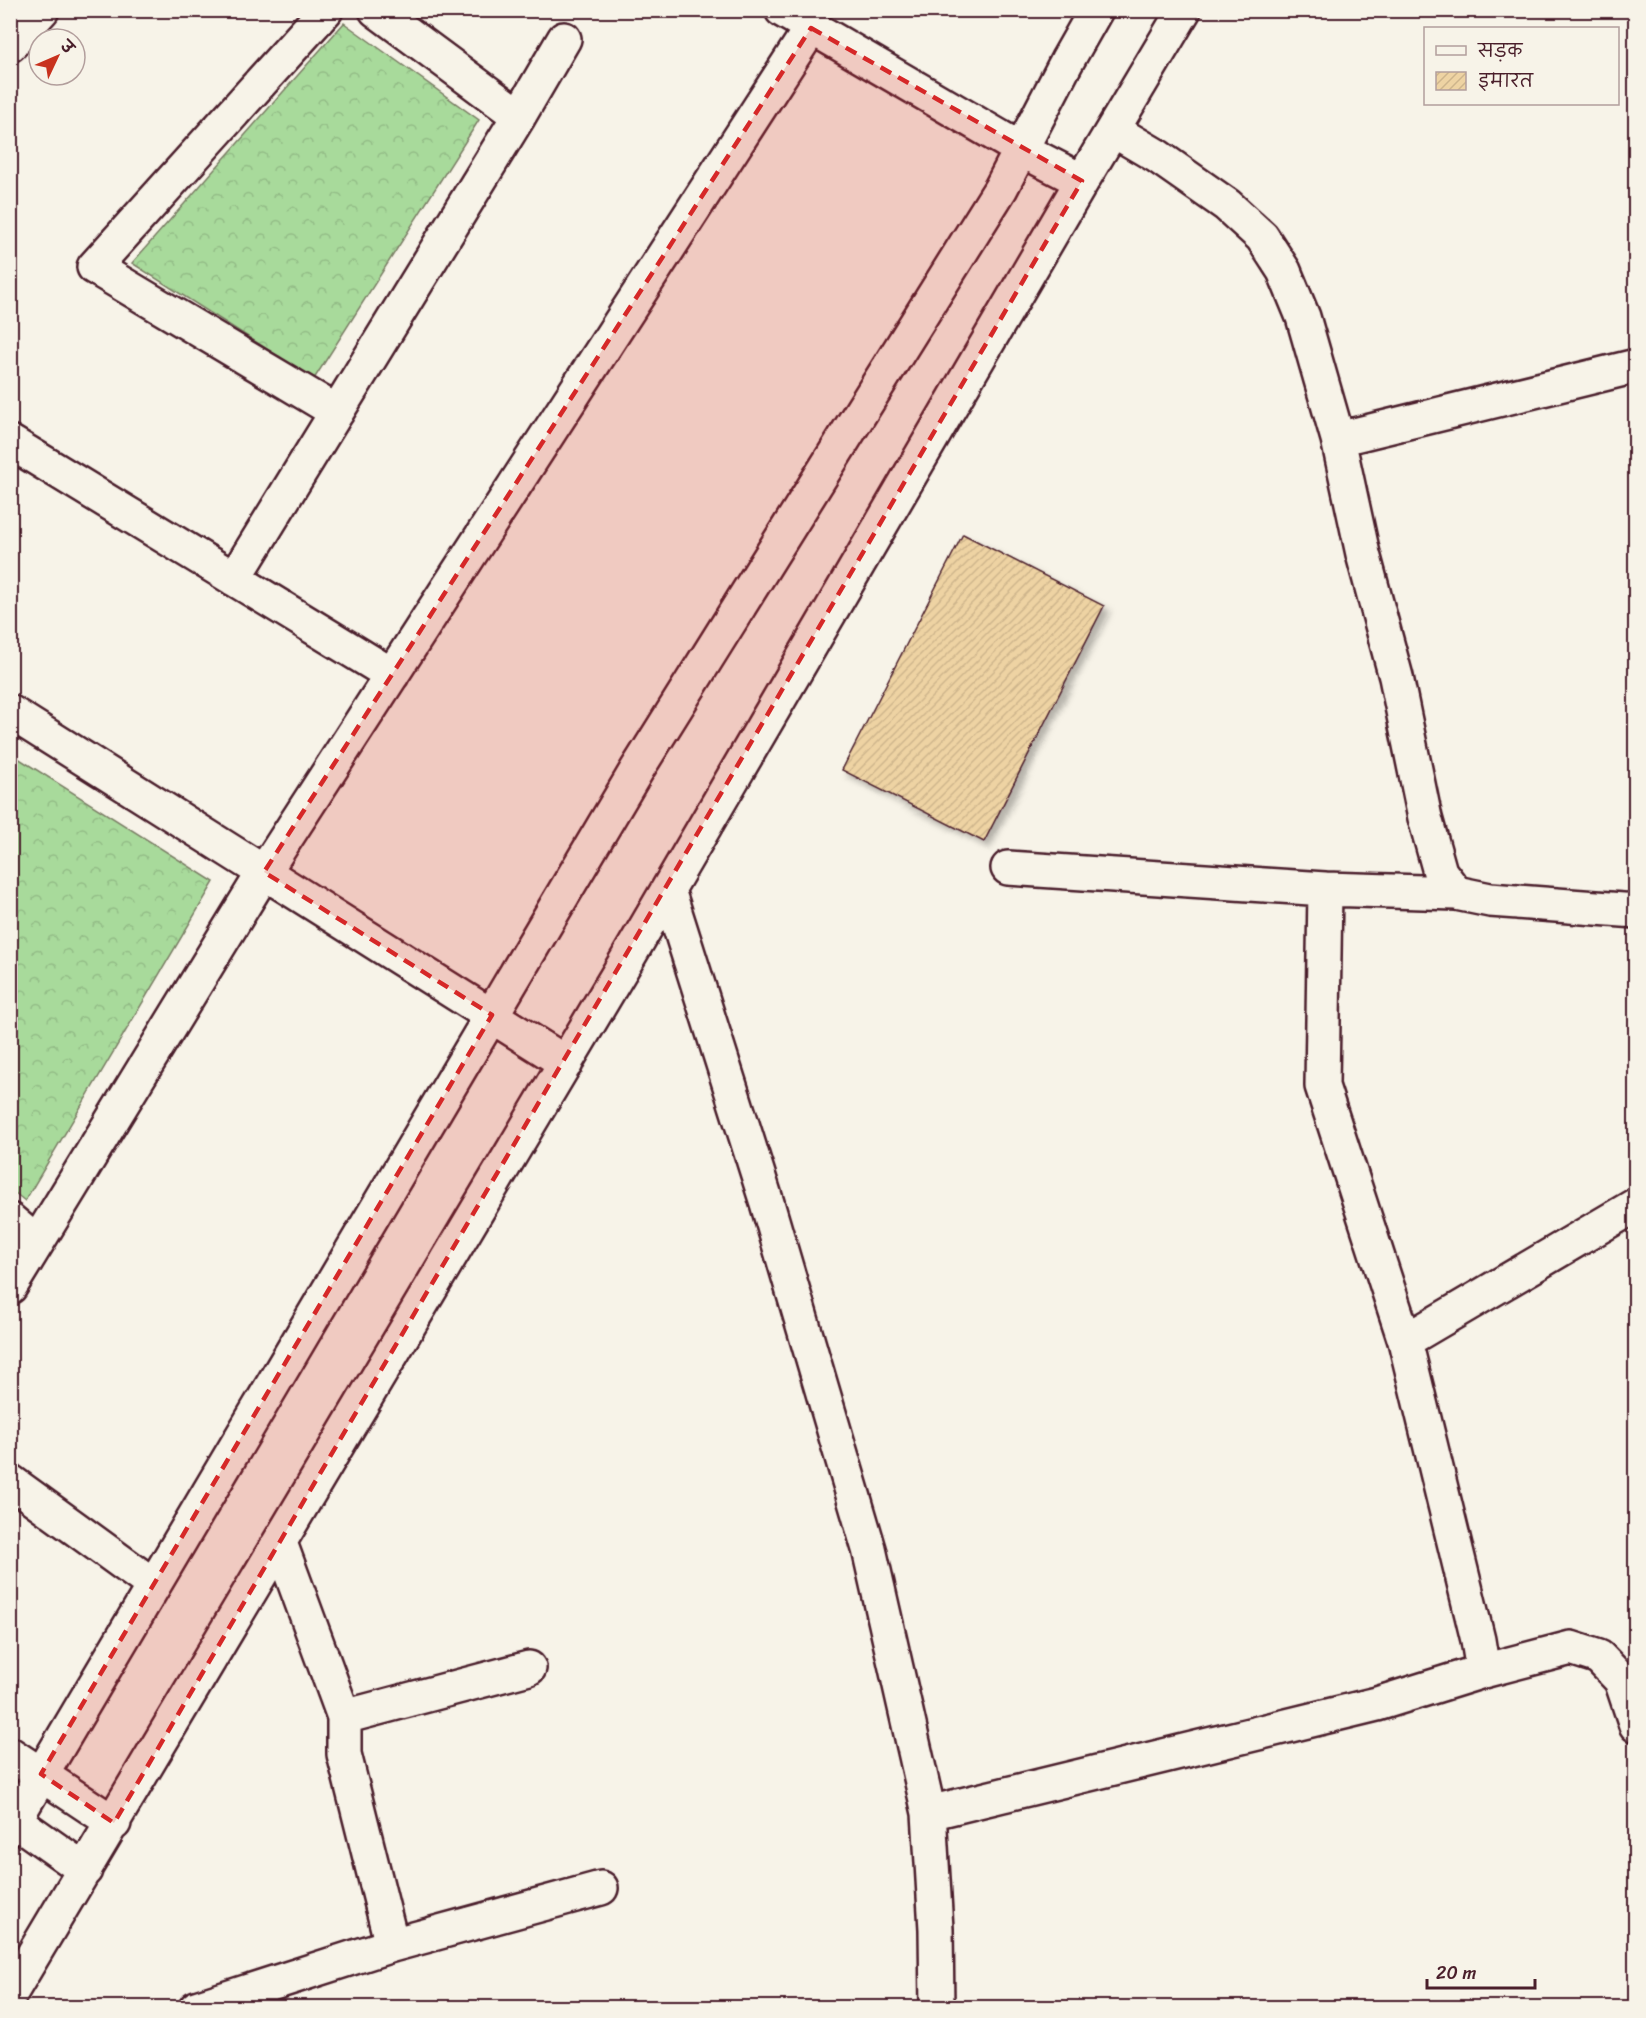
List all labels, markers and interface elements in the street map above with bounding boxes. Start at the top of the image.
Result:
north arrow [27,27,87,87]
legend [1424,27,1619,105]
text: उ [52,32,82,62]
text: सड़क [1477,35,1523,67]
text: इमारत [1478,65,1534,97]
scale bar [1427,1952,1535,1990]
text: 20 m [1436,1957,1476,1989]

